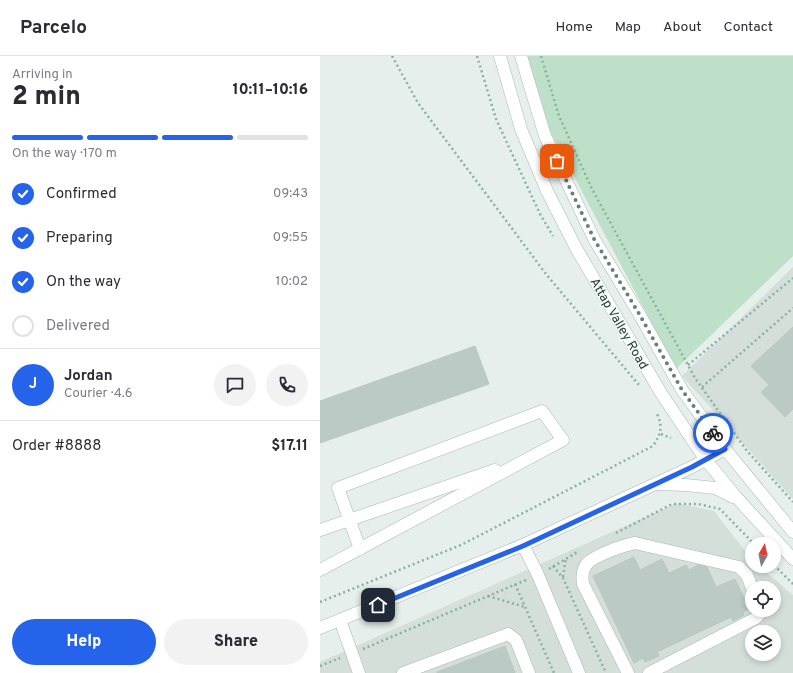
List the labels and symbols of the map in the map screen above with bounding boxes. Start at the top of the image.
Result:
pin [540,144,574,178]
street label: Attap Valley Road [586,275,651,373]
courier [693,413,733,453]
north arrow [745,537,781,573]
pin [361,588,395,622]

